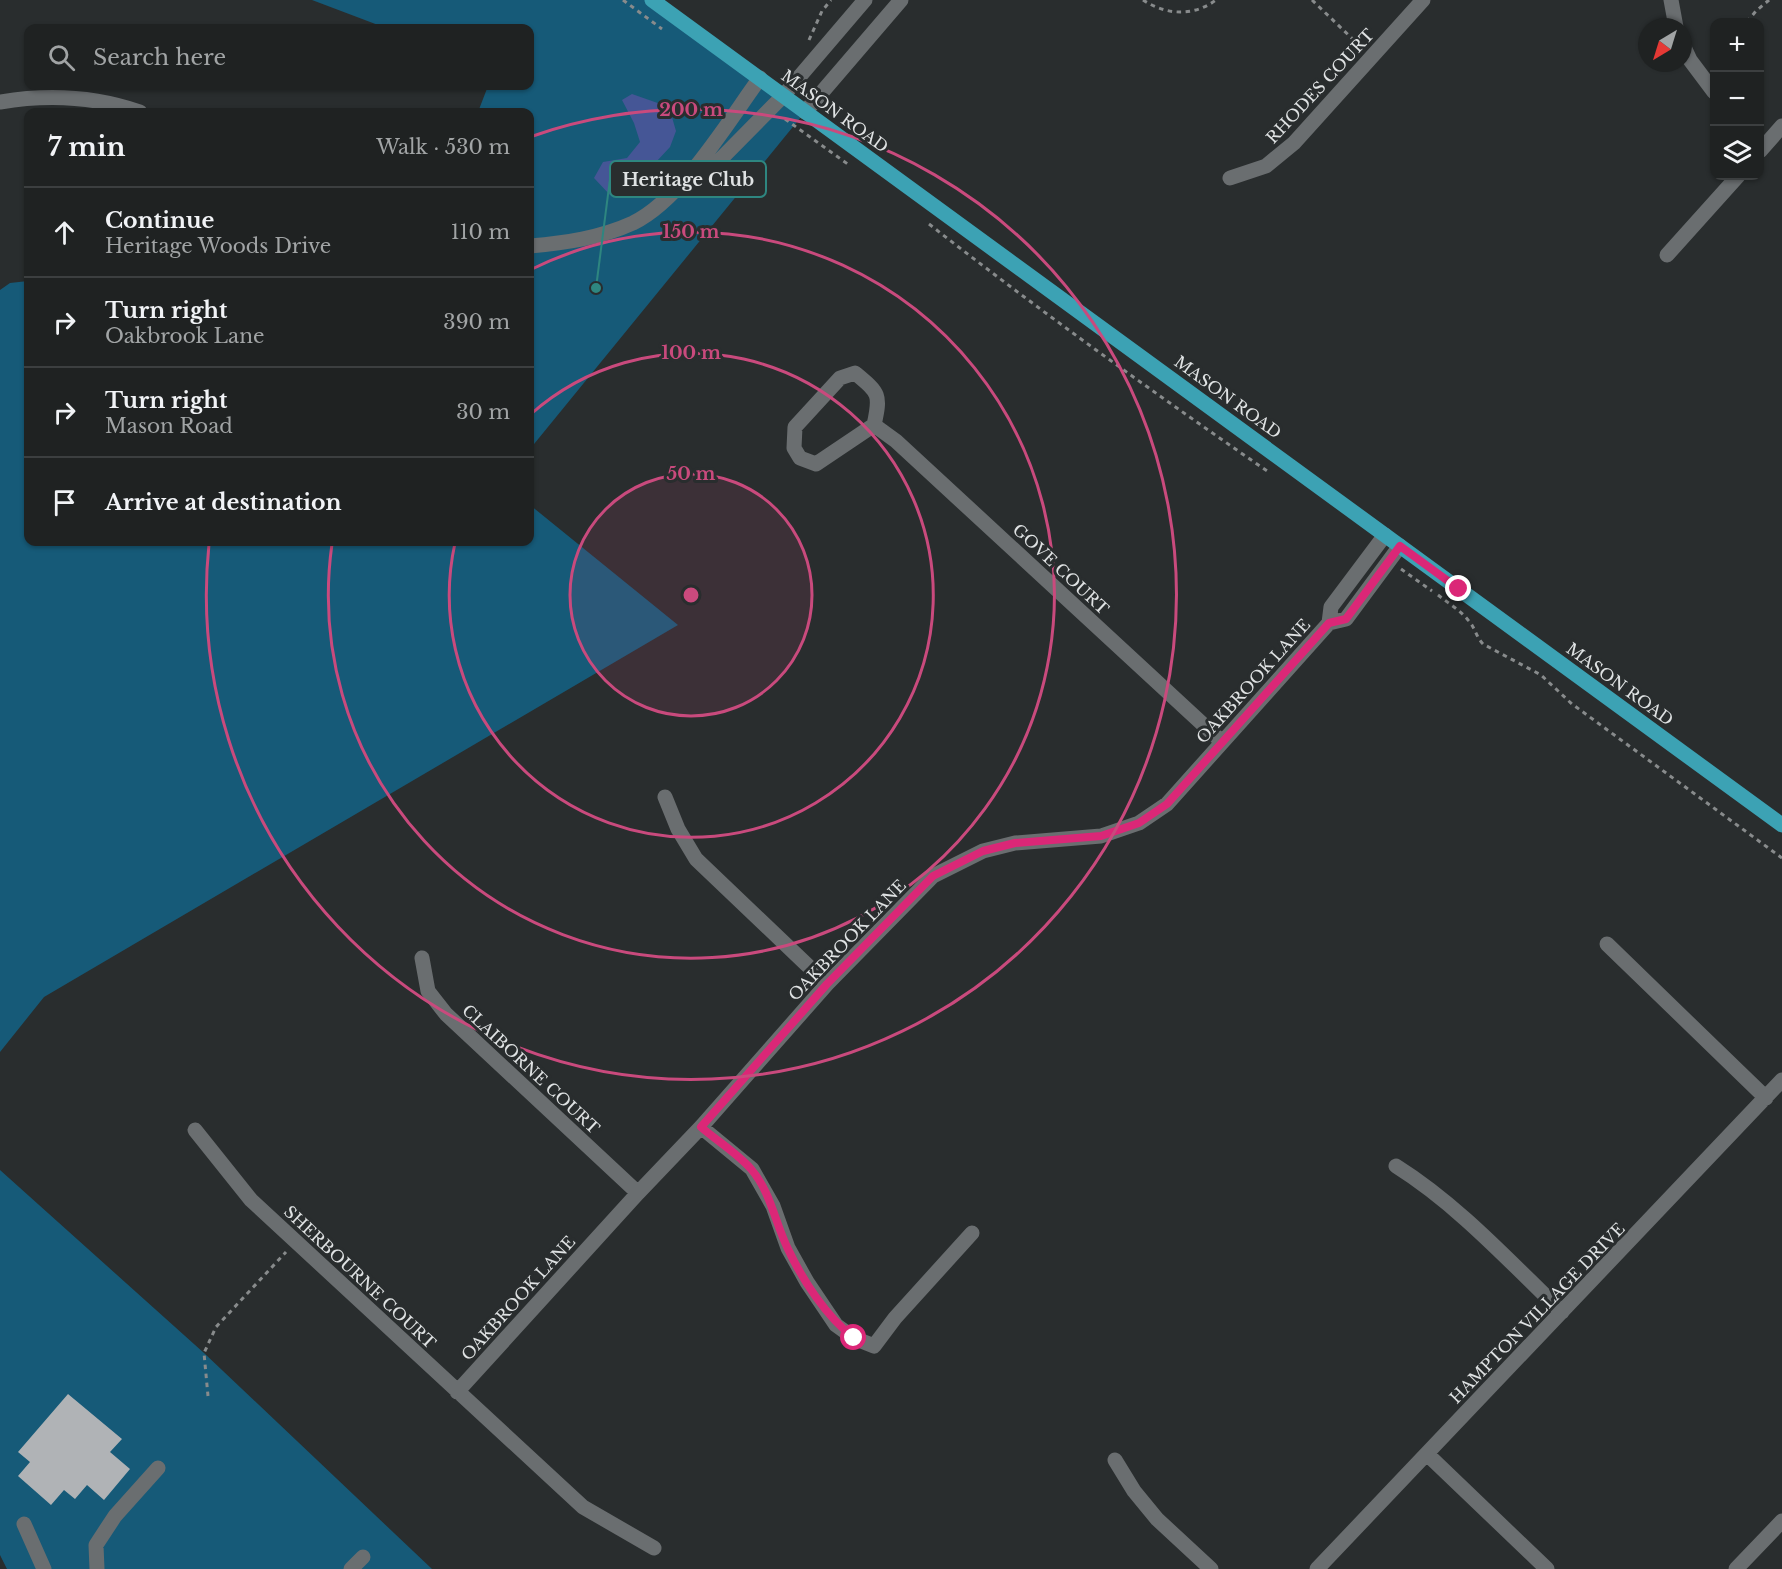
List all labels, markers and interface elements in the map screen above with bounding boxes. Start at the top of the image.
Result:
north arrow [1638,18,1692,72]
map controls [1710,18,1764,180]
button: + [1710,18,1764,72]
search box [24,24,534,90]
street label: RHODES COURT [1262,25,1378,147]
icon: search [45,41,78,74]
text: Search here [93,44,226,71]
street label: MASON ROAD [778,65,892,157]
button: − [1710,72,1764,126]
text: 200 m [659,99,723,121]
button: layers [1710,126,1764,180]
text: 7 min [48,131,125,163]
text: Walk · 530 m [376,135,510,159]
callout: Heritage Club [610,161,766,197]
text: Heritage Club [622,169,754,191]
text: Continue [105,207,214,234]
icon: ahead [48,216,81,249]
text: 110 m [451,220,510,244]
text: 150 m [663,221,720,243]
text: Heritage Woods Drive [105,234,331,258]
text: Turn right [105,297,227,324]
icon: right [48,306,81,339]
text: 390 m [443,310,510,334]
text: Oakbrook Lane [105,324,264,348]
text: 100 m [661,342,721,364]
street label: MASON ROAD [1171,351,1285,443]
text: Turn right [105,387,227,414]
icon: right [48,396,81,429]
text: 30 m [456,400,510,424]
text: Mason Road [105,414,233,438]
text: 50 m [667,463,716,485]
icon: arrive [48,486,81,519]
text: Arrive at destination [105,489,342,516]
street label: GOVE COURT [1009,519,1113,619]
route end [1445,575,1471,601]
centre of rings [681,585,701,605]
street label: OAKBROOK LANE [1192,615,1314,747]
street label: MASON ROAD [1563,638,1677,730]
street label: OAKBROOK LANE [784,875,910,1005]
street label: CLAIBORNE COURT [458,1000,604,1138]
street label: SHERBOURNE COURT [280,1201,440,1353]
street label: HAMPTON VILLAGE DRIVE [1445,1218,1629,1408]
street label: OAKBROOK LANE [457,1232,579,1364]
route start [840,1324,866,1350]

